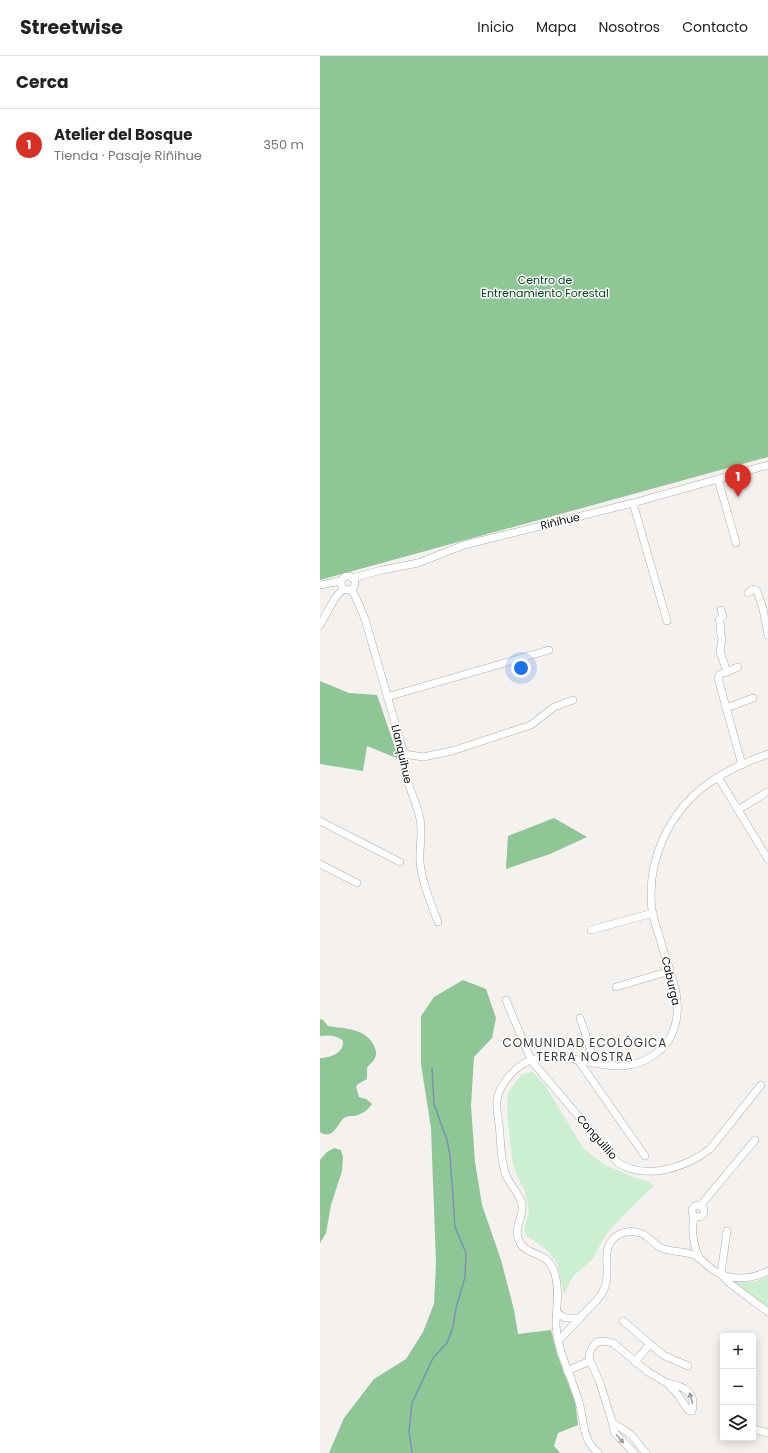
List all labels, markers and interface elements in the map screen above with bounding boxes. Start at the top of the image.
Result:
text: Streetwise [20,14,123,41]
text: Inicio [477,17,514,37]
text: Mapa [536,17,577,37]
text: Nosotros [599,17,660,37]
text: Contacto [682,17,748,37]
text: Cerca [16,70,69,94]
text: Atelier del Bosque [54,124,192,145]
text: 1 [27,135,31,154]
text: 350 m [263,135,304,154]
text: Tienda · Pasaje Riñihue [54,146,202,165]
park label: Centro de Entrenamiento Forestal [481,272,609,301]
pin: 1 [725,464,751,497]
street label: Riñihue [539,509,581,533]
your location [511,658,531,678]
street label: Llanquihue [387,723,417,785]
street label: Caburga [658,955,684,1007]
district label: COMUNIDAD ECOLÓGICA TERRA NOSTRA [503,1034,667,1065]
street label: Conguillio [573,1111,621,1163]
map controls [720,1333,756,1441]
button: + [720,1333,756,1369]
button: − [720,1369,756,1405]
one-way arrow [687,1391,693,1404]
button: layers [720,1405,756,1441]
one-way arrow [616,1433,625,1444]

